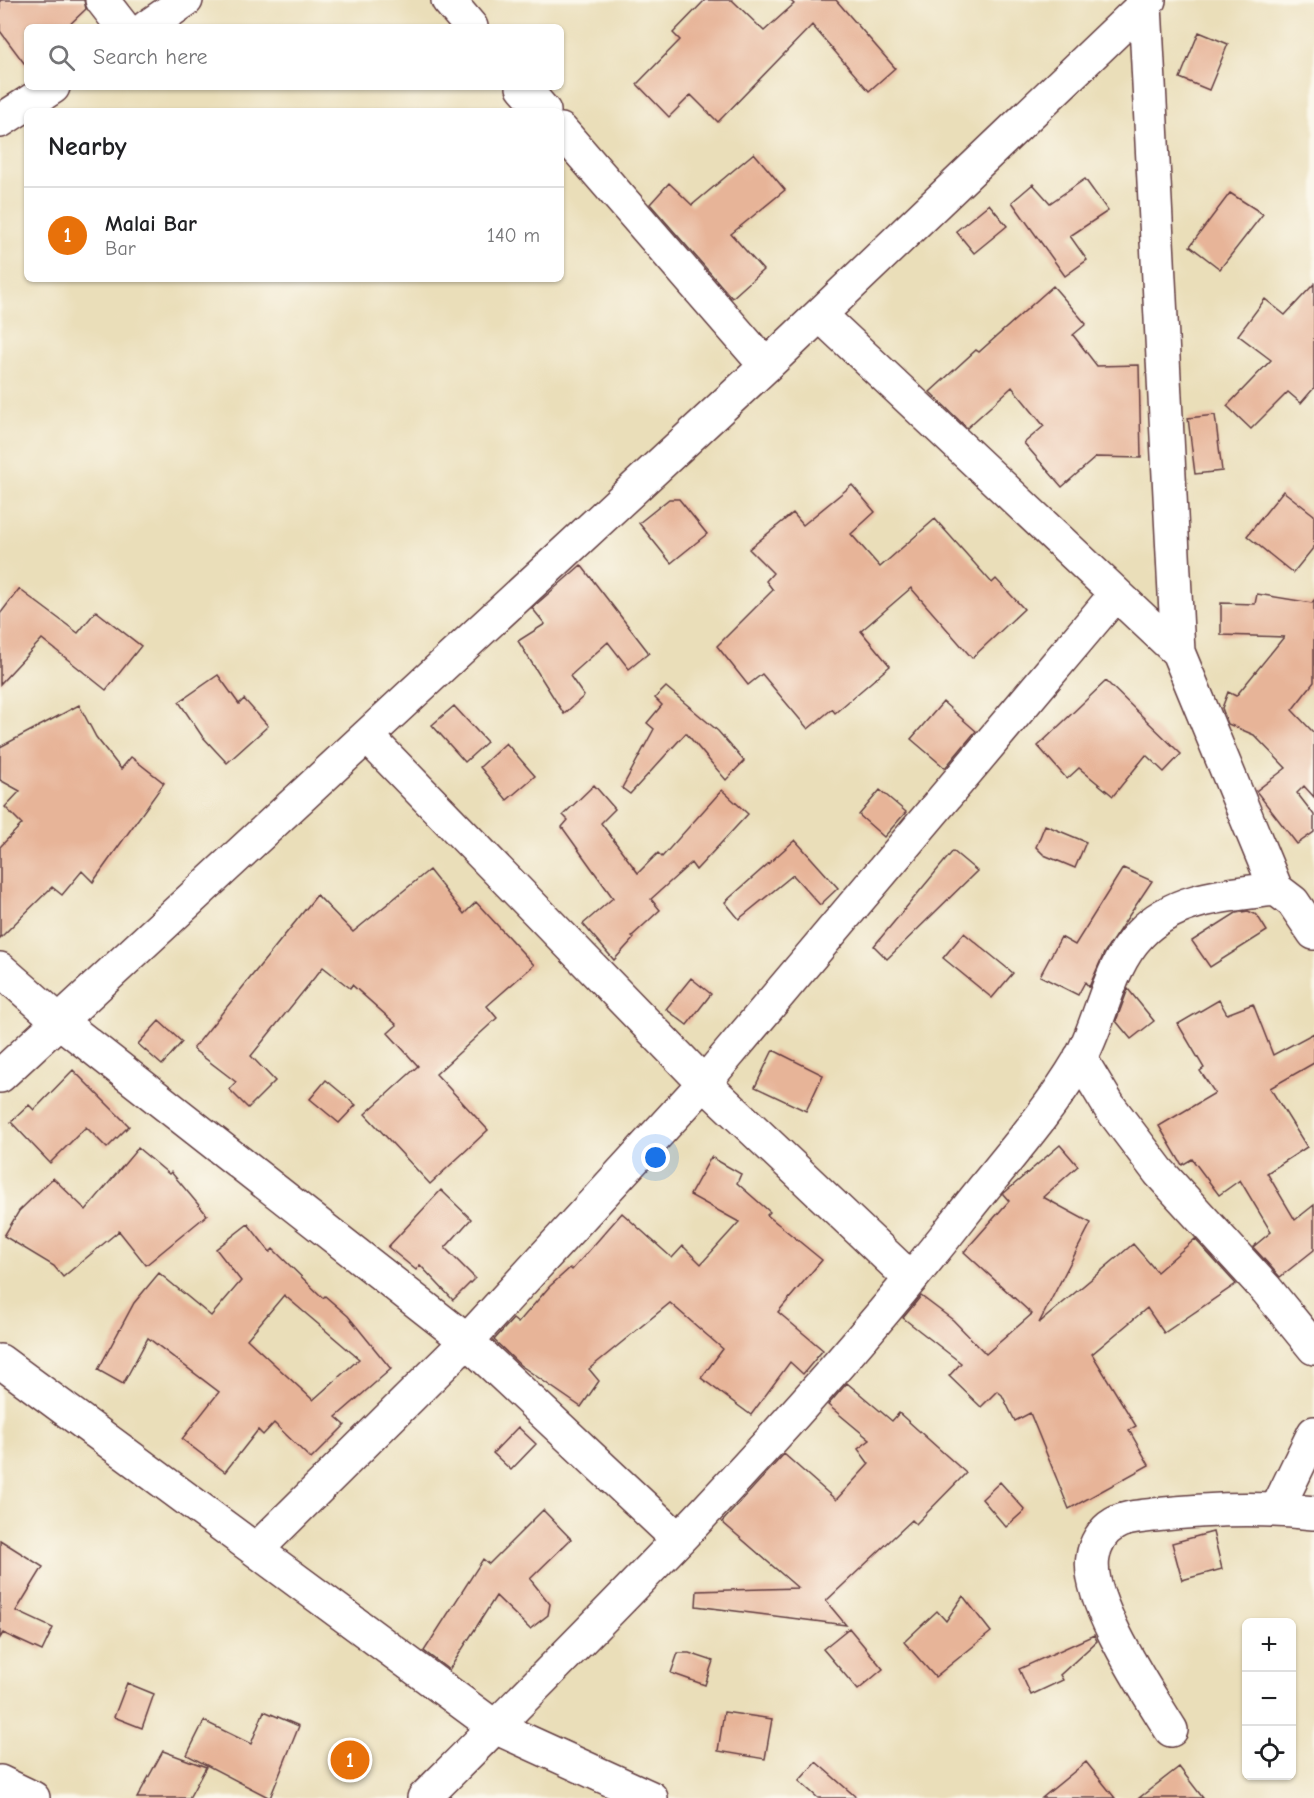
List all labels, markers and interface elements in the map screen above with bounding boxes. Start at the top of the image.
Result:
search box [24,24,564,90]
icon: search [45,41,78,74]
text: Search here [93,44,208,70]
text: Nearby [48,132,127,162]
text: Malai Bar [105,211,197,237]
text: 1 [64,224,71,247]
text: 140 m [487,224,540,247]
text: Bar [105,237,136,260]
your location [641,1143,670,1172]
map controls [1242,1618,1296,1780]
button: + [1242,1618,1296,1672]
button: − [1242,1672,1296,1726]
button: locate [1242,1726,1296,1780]
pin: 1 [330,1738,370,1782]

